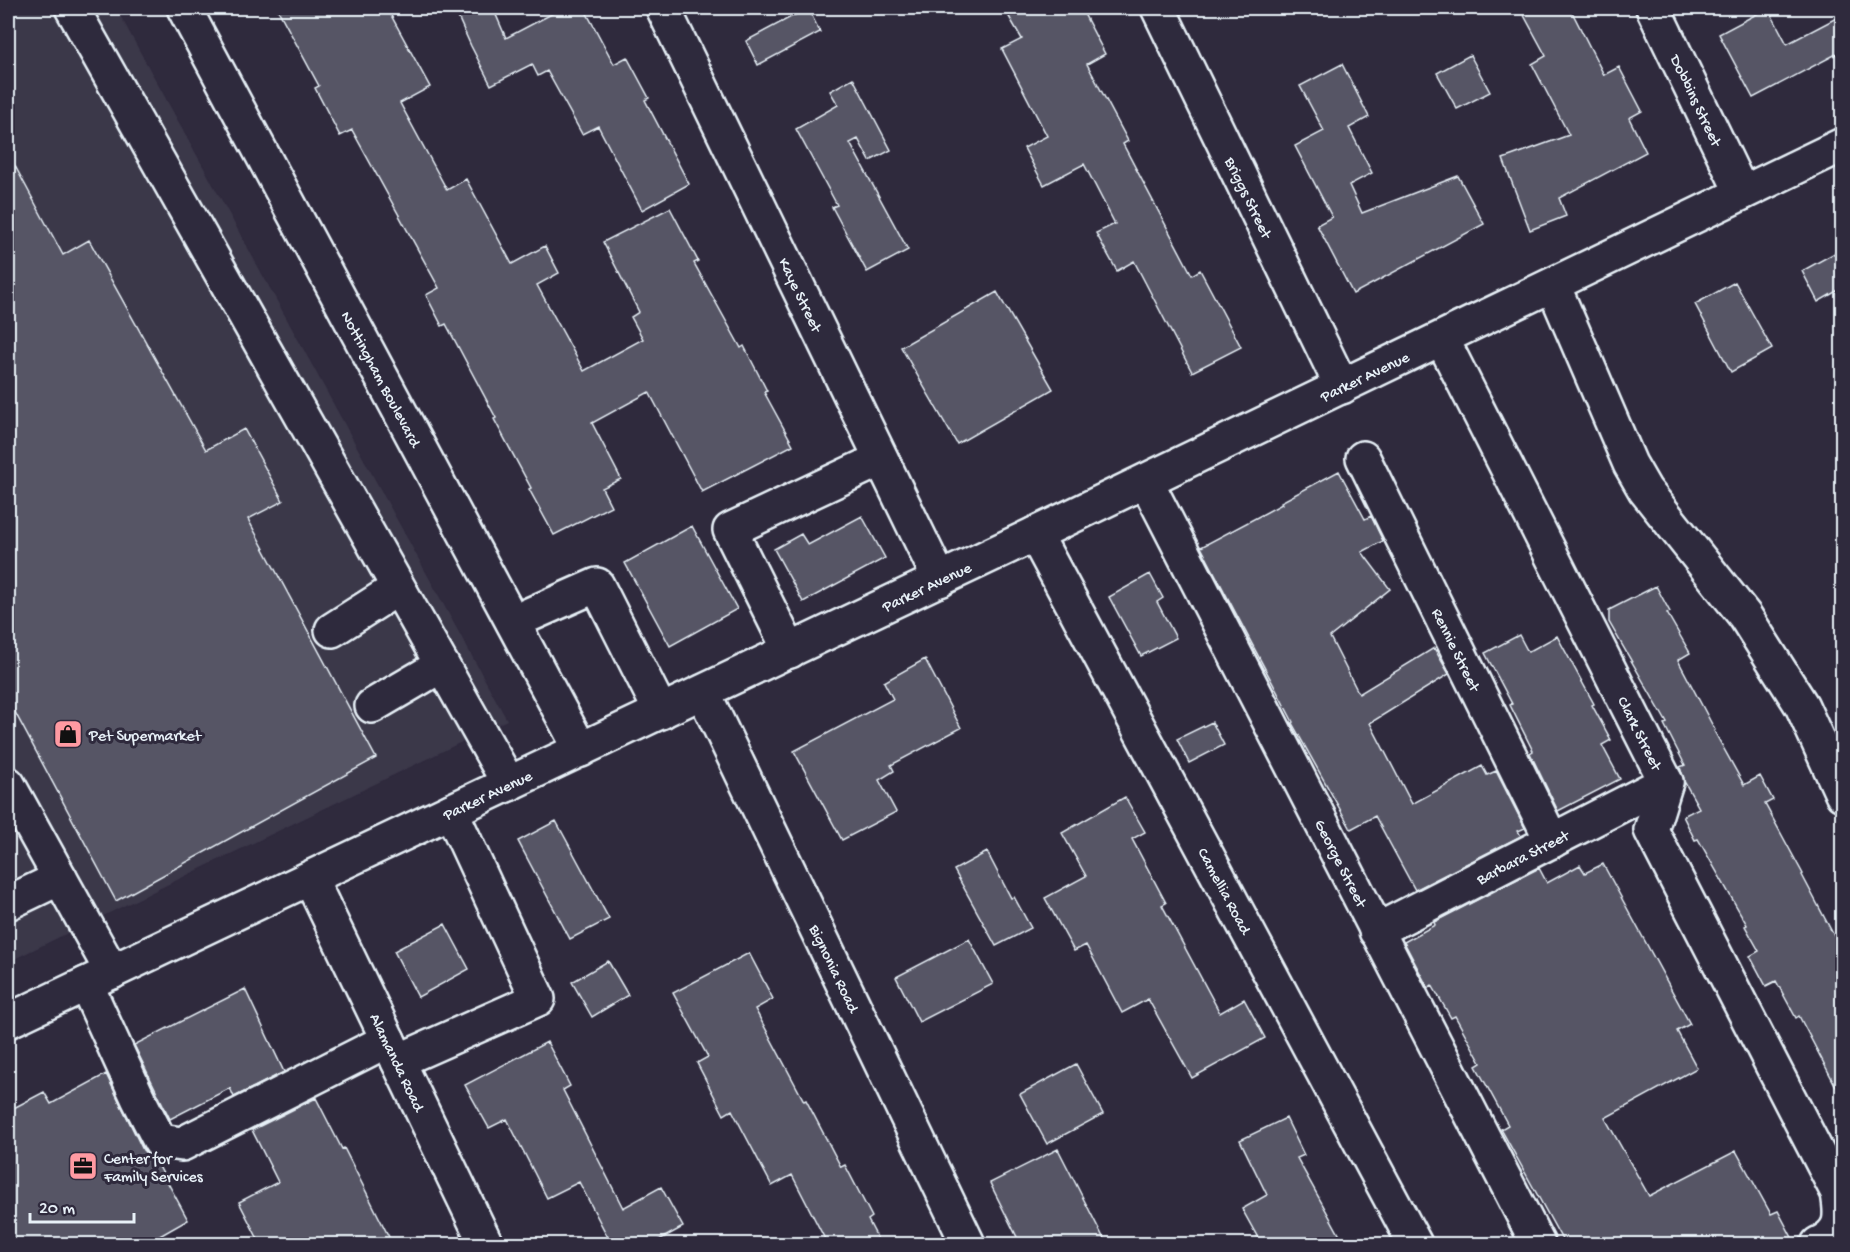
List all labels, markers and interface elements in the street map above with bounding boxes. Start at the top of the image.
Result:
street label: Dobbins Street [1664,52,1725,152]
street label: Briggs Street [1218,154,1275,243]
street label: Kaye Street [772,255,825,337]
street label: Nottingham Boulevard [335,309,424,453]
street label: Parker Avenue [1317,349,1414,408]
street label: Parker Avenue [879,559,976,619]
street label: Rennie Street [1426,606,1483,696]
street label: Clark Street [1611,694,1665,776]
shop icon: Pet Supermarket [52,718,84,750]
place label: Pet Supermarket [88,728,202,747]
street label: Parker Avenue [440,768,537,827]
street label: George Street [1308,817,1370,913]
street label: Barbara Street [1473,827,1574,891]
street label: Camellia Road [1192,845,1254,940]
street label: Bignonia Road [803,921,862,1018]
street label: Alamanda Road [364,1011,428,1117]
office icon: Center for Family Services [67,1150,99,1182]
place label: Center for Family Services [103,1151,204,1188]
scale bar [30,1186,134,1224]
text: 20 m [39,1199,75,1220]

